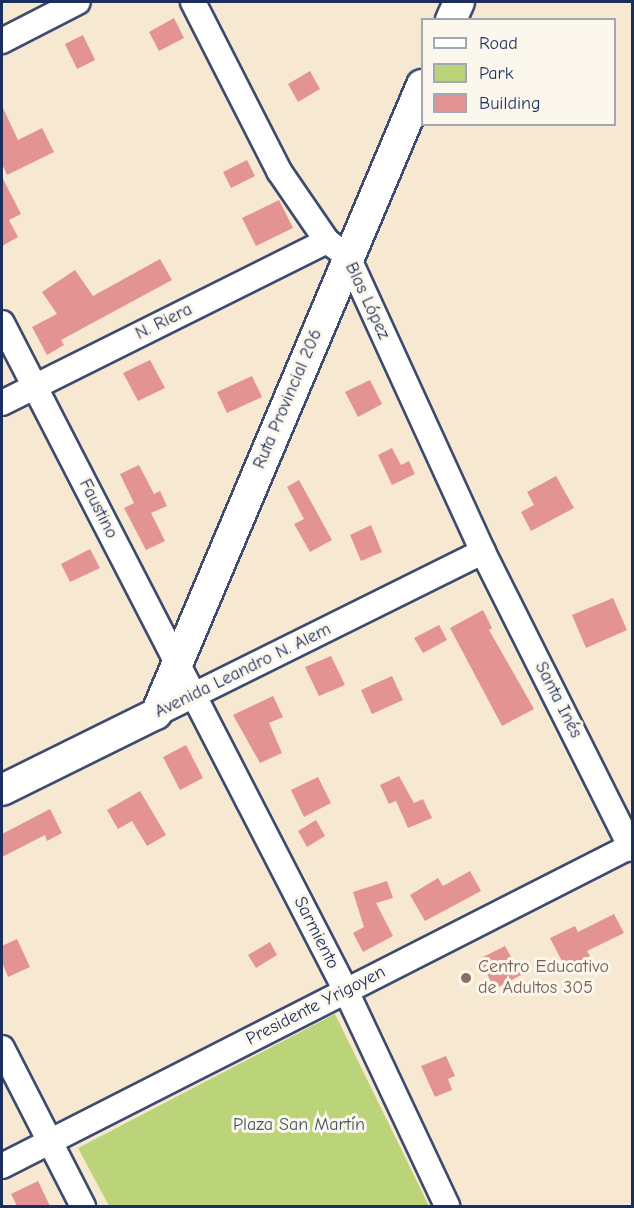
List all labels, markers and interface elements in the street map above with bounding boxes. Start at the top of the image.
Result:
legend [421,18,616,126]
text: Road [479,33,518,54]
text: Park [479,63,513,84]
text: Building [479,93,541,114]
street label: Blas López [340,259,394,343]
street label: N. Riera [132,299,196,345]
street label: Ruta Provincial 206 [249,326,327,472]
street label: Faustino [74,476,122,542]
street label: Avenida Leandro N. Alem [151,619,335,723]
street label: Santa Inés [530,658,586,742]
street label: Sarmiento [289,893,343,973]
place label: Centro Educativo de Adultos 305 [478,957,609,1000]
street label: Presidente Yrigoyen [243,962,389,1050]
marker: Centro Educativo de Adultos 305 [459,971,473,985]
park label: Plaza San Martín [233,1114,365,1136]

